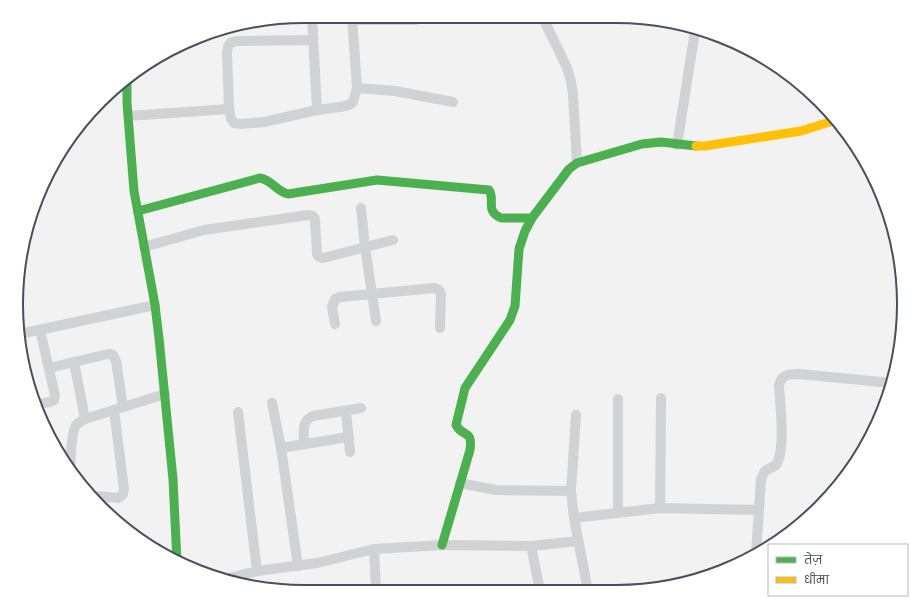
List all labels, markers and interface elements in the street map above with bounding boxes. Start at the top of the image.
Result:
legend [768,544,908,596]
text: तेज़ [803,551,823,568]
text: धीमा [804,571,830,588]

